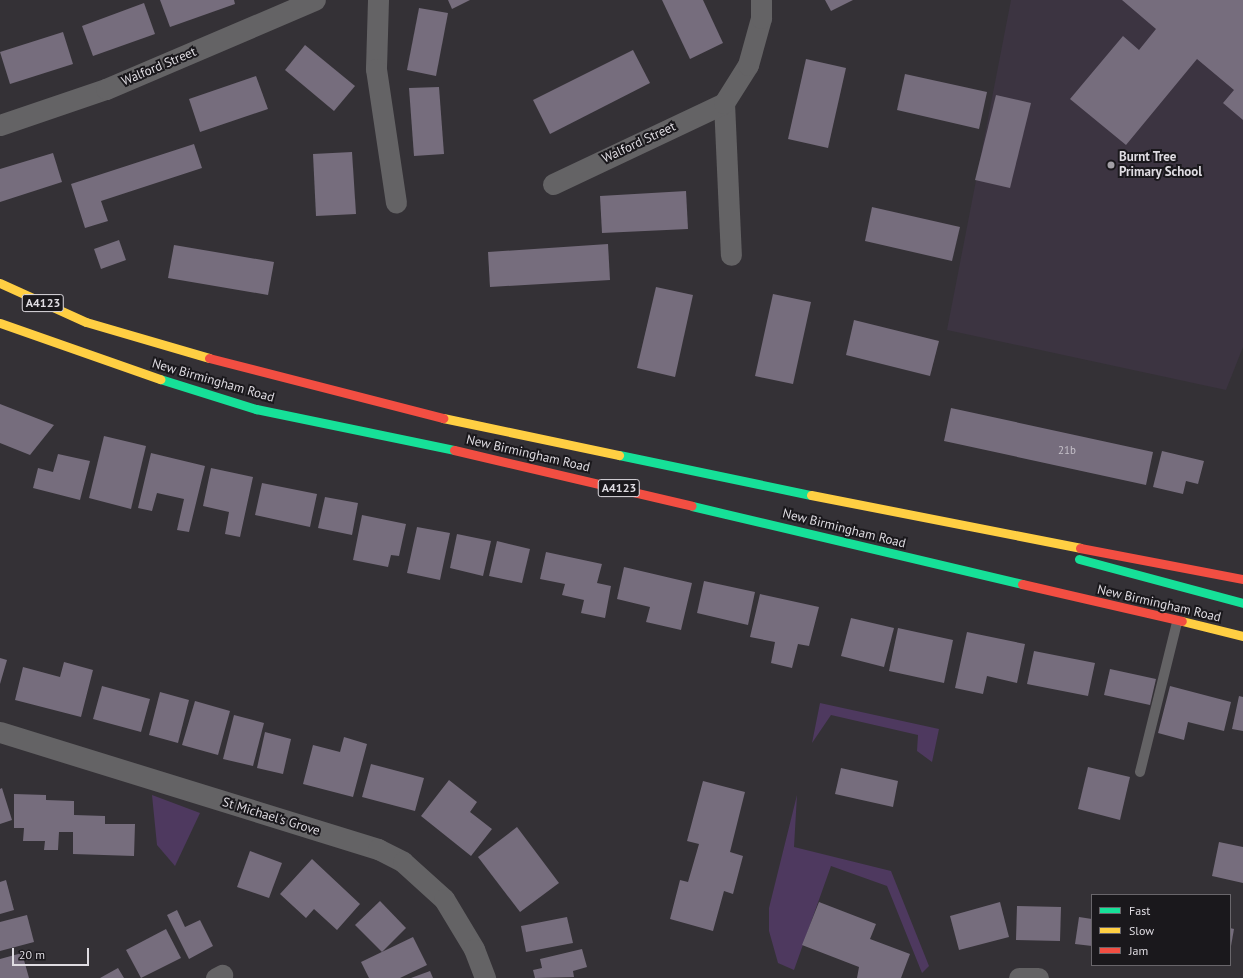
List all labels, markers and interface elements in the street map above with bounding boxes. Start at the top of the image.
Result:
street label: Walford Street [119,44,199,90]
street label: Walford Street [600,119,678,167]
place label: Burnt Tree Primary School [1119,150,1202,181]
marker: Burnt Tree Primary School [1106,160,1116,170]
road number: A4123 [21,293,65,313]
street label: New Birmingham Road [150,356,276,406]
street label: New Birmingham Road [464,432,592,476]
house number: 21b [1058,443,1076,457]
road number: A4123 [597,478,641,498]
street label: New Birmingham Road [781,506,907,552]
street label: New Birmingham Road [1095,582,1223,626]
street label: St Michael's Grove [220,795,322,839]
legend [1091,894,1231,966]
text: Fast [1129,903,1150,918]
text: Slow [1129,923,1154,938]
scale bar [14,940,91,966]
text: Jam [1129,943,1148,958]
text: 20 m [19,947,45,962]

